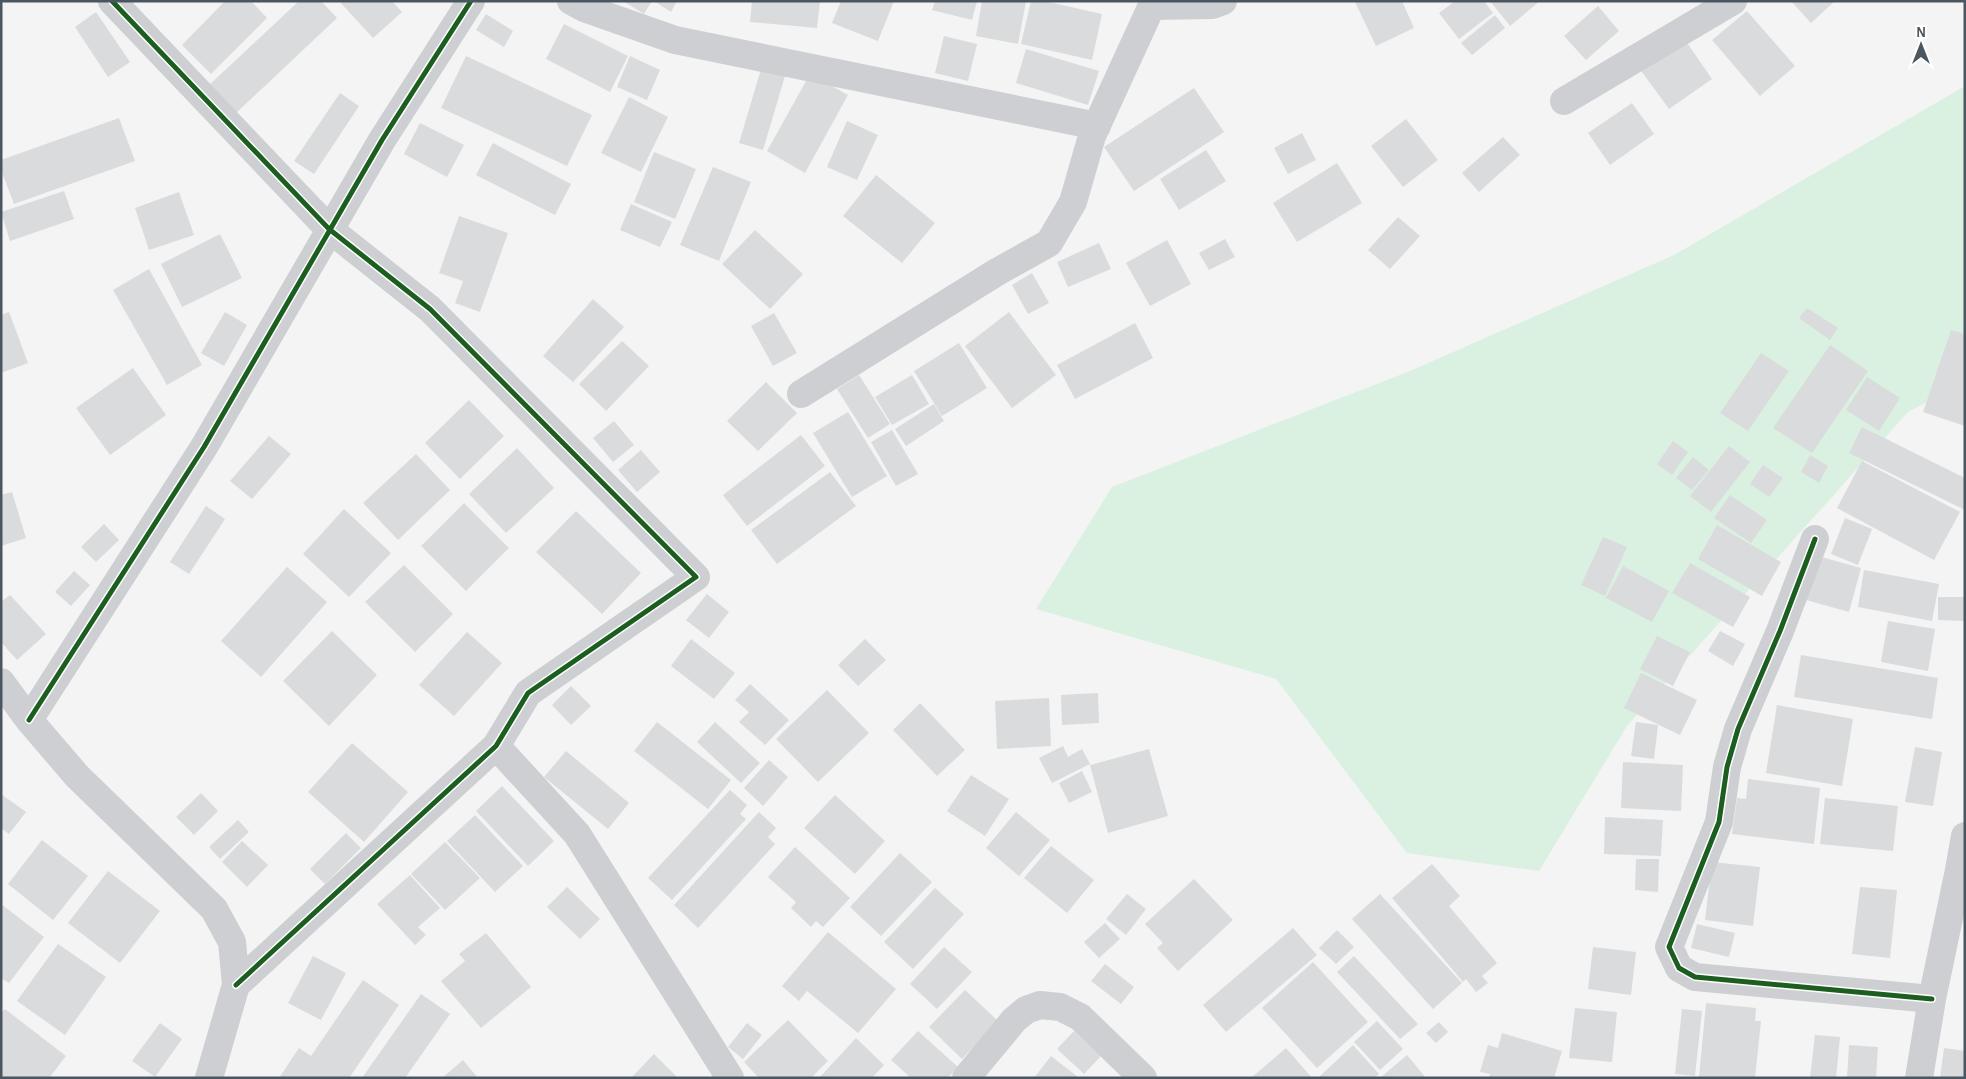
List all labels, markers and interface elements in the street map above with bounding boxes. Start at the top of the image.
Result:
north arrow [1896,20,1946,70]
text: N [1916,26,1926,40]

